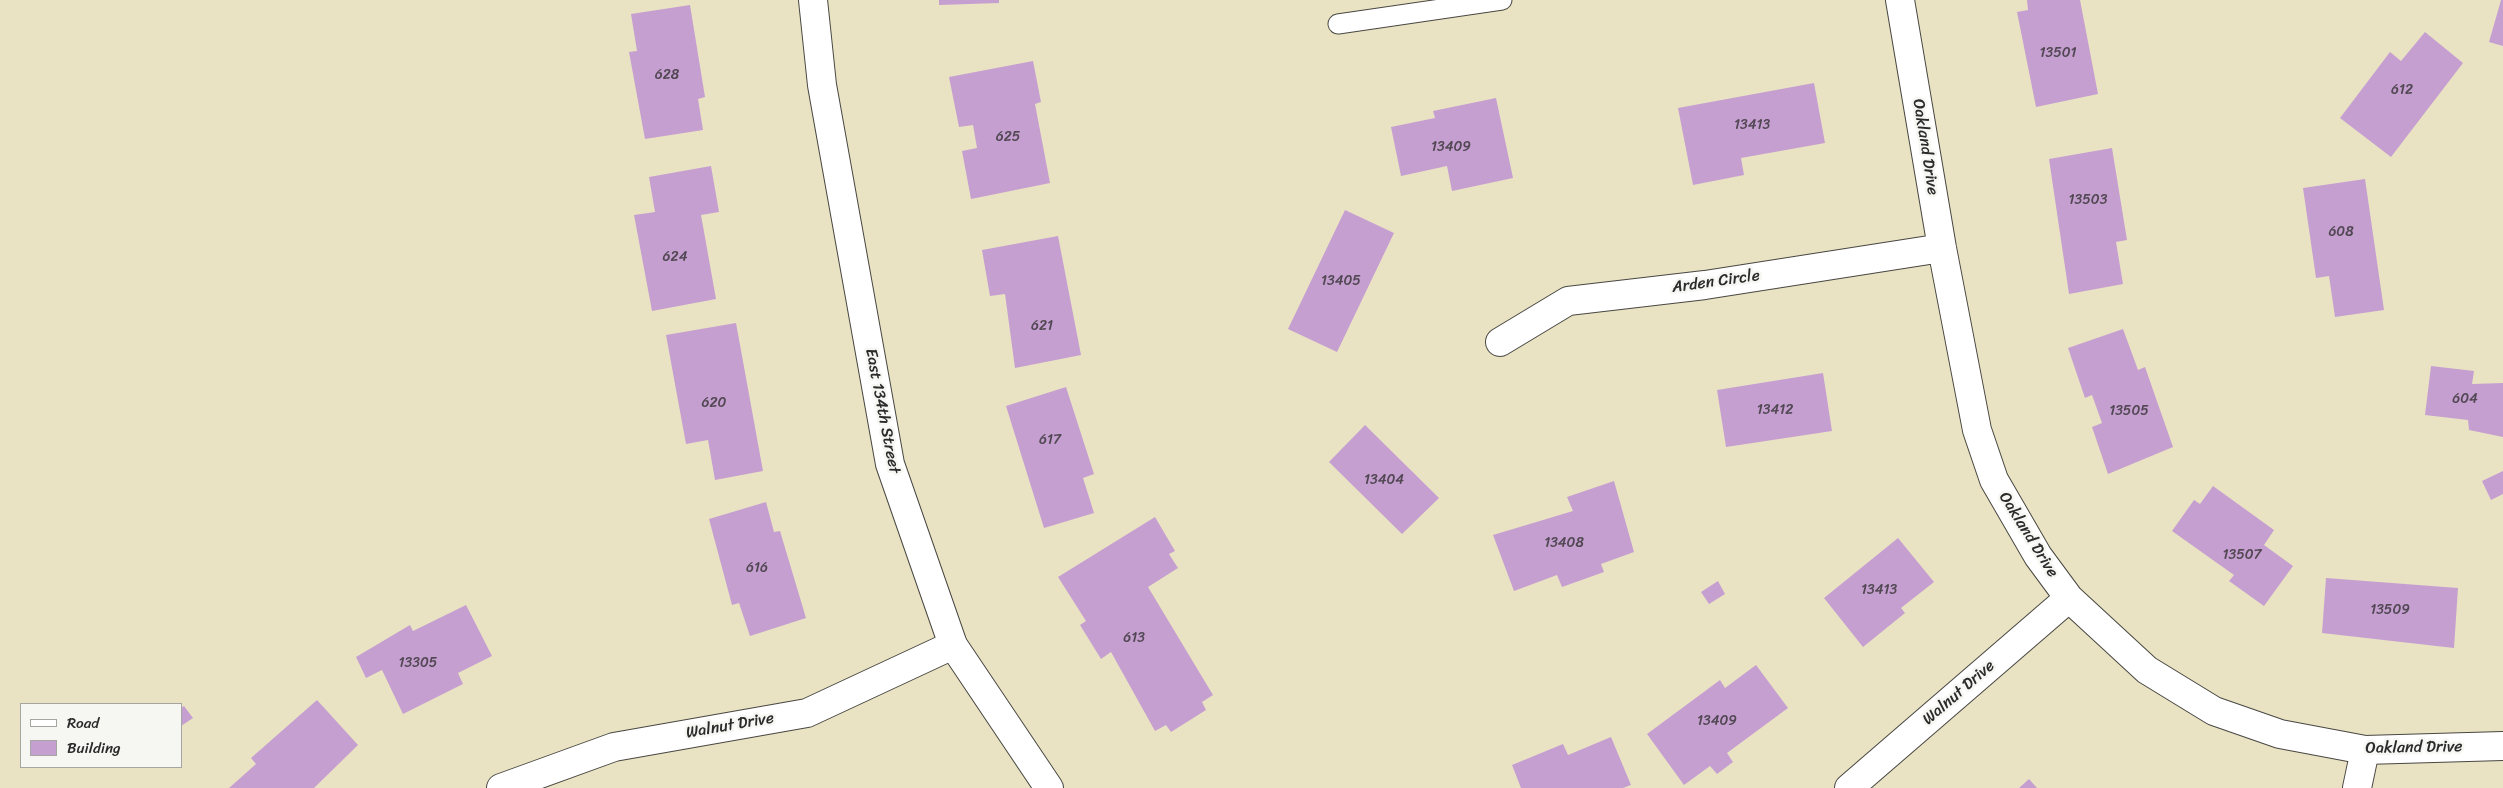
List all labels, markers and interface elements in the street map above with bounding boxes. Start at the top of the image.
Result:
house number: 13501 [2039,45,2077,61]
house number: 628 [655,67,679,83]
house number: 612 [2391,82,2413,98]
street label: Oakland Drive [1908,98,1942,196]
house number: 13413 [1734,117,1770,133]
house number: 625 [996,129,1020,145]
house number: 13409 [1431,139,1471,155]
house number: 13503 [2069,192,2107,208]
house number: 608 [2328,224,2354,240]
house number: 624 [663,249,687,265]
street label: Arden Circle [1671,266,1761,298]
house number: 13405 [1321,273,1361,289]
house number: 621 [1031,318,1053,334]
street label: East 134th Street [860,347,904,475]
house number: 604 [2452,391,2478,407]
house number: 620 [702,395,726,411]
house number: 13412 [1757,402,1793,418]
house number: 13505 [2109,403,2149,419]
house number: 617 [1039,432,1061,448]
house number: 13404 [1364,472,1404,488]
street label: Oakland Drive [1994,489,2062,581]
house number: 13408 [1544,535,1584,551]
house number: 13507 [2222,547,2262,563]
house number: 616 [746,560,768,576]
house number: 13413 [1861,582,1897,598]
house number: 13509 [2370,602,2410,618]
house number: 613 [1123,630,1145,646]
house number: 13305 [399,655,437,671]
street label: Walnut Drive [1919,657,1999,729]
legend [20,703,182,768]
street label: Walnut Drive [685,709,775,743]
text: Road [67,710,99,736]
house number: 13409 [1697,713,1737,729]
text: Building [67,735,121,761]
street label: Oakland Drive [2365,738,2463,758]

